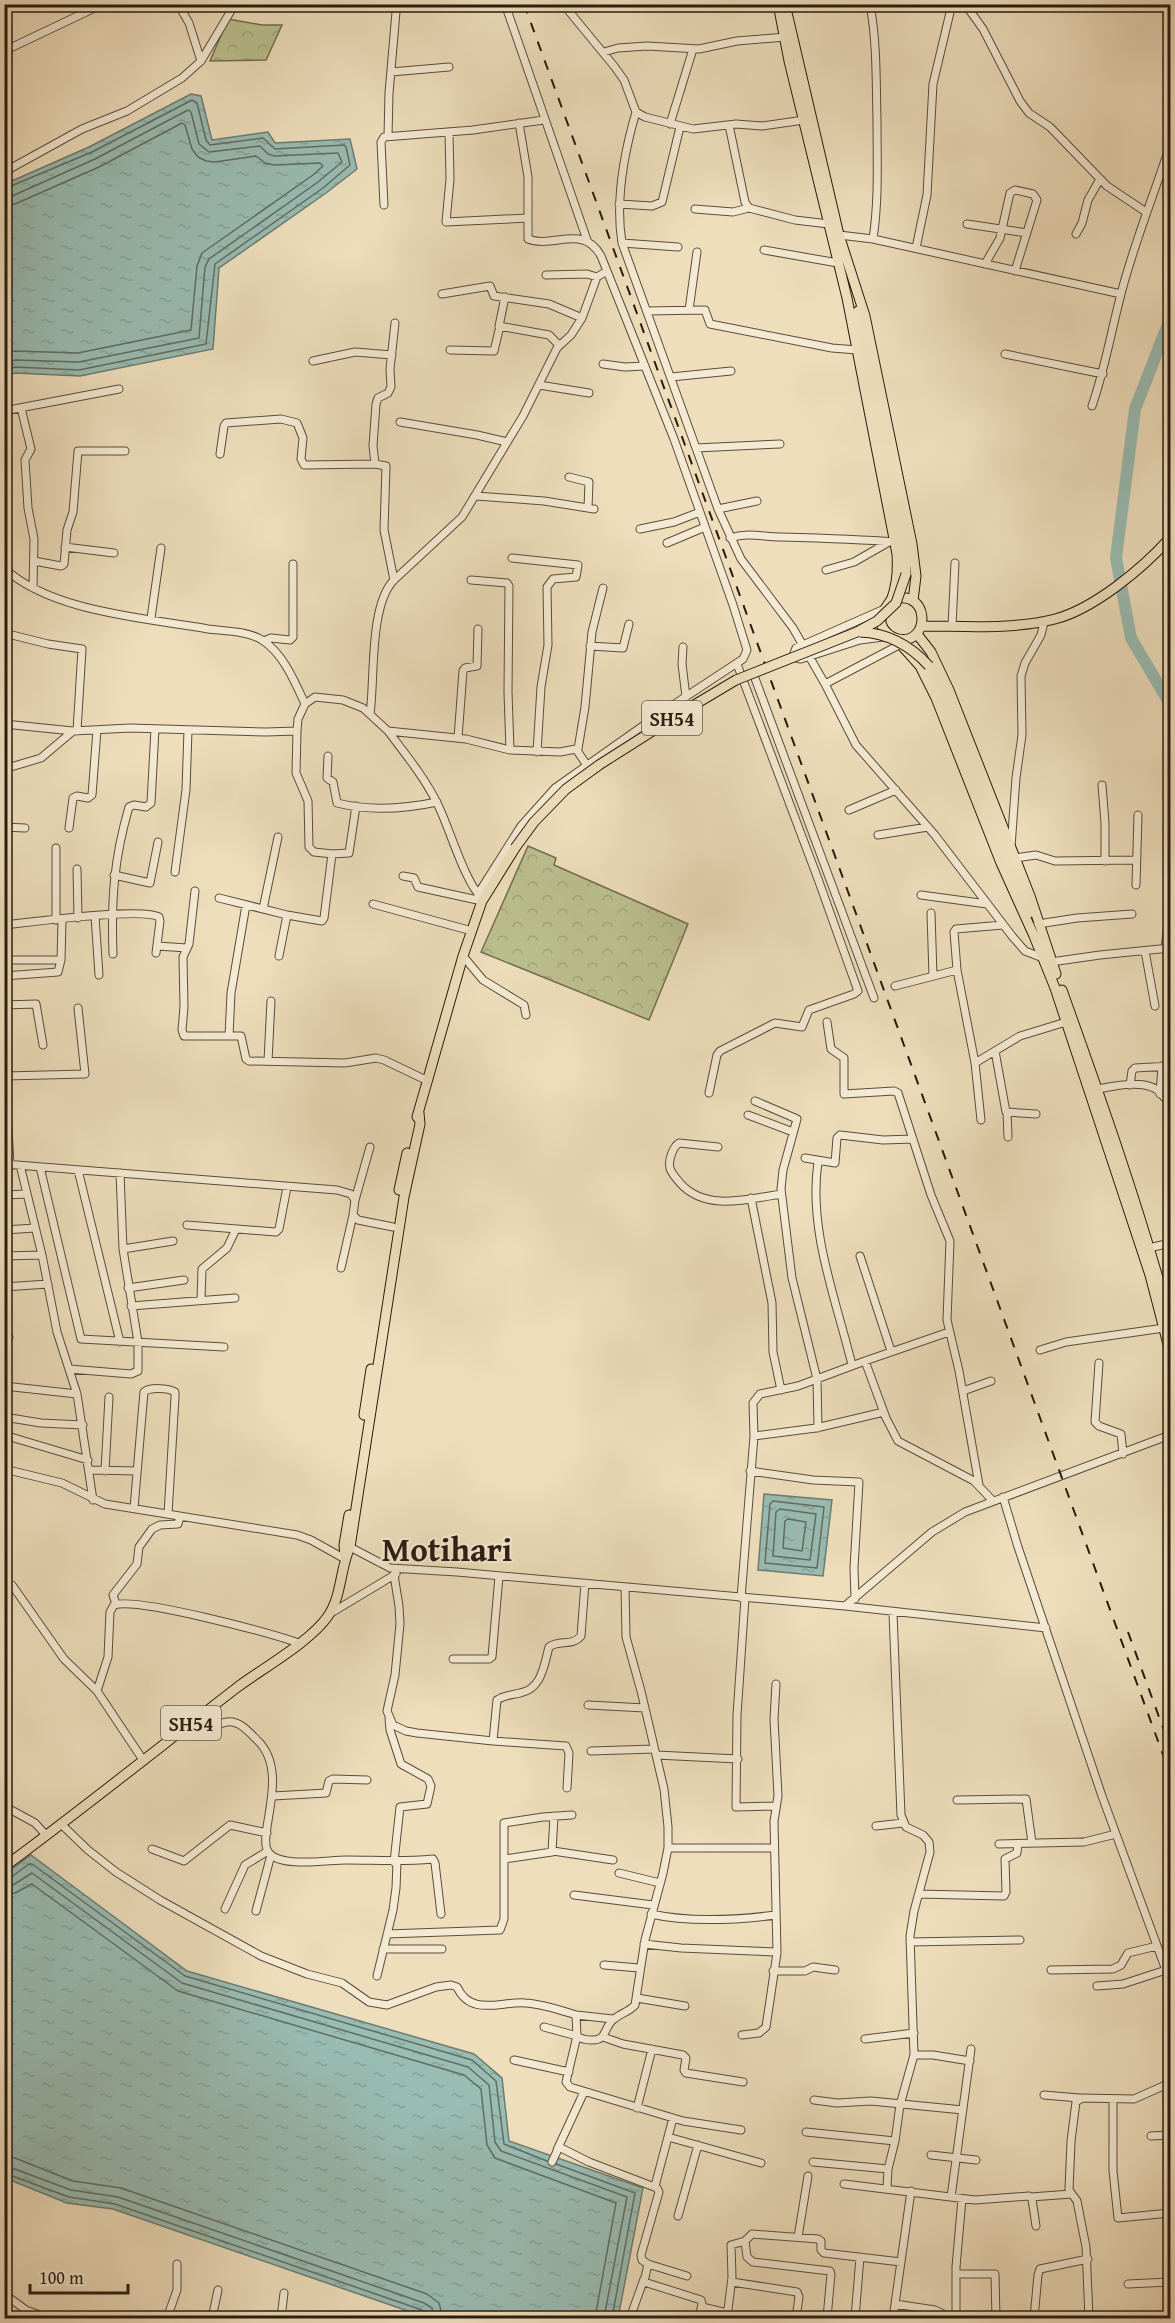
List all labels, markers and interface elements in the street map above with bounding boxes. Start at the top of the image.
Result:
road number: SH54 [642,701,702,735]
district label: Motihari [382,1525,512,1573]
road number: SH54 [161,1706,221,1740]
scale bar [30,2257,128,2295]
text: 100 m [39,2264,84,2291]

